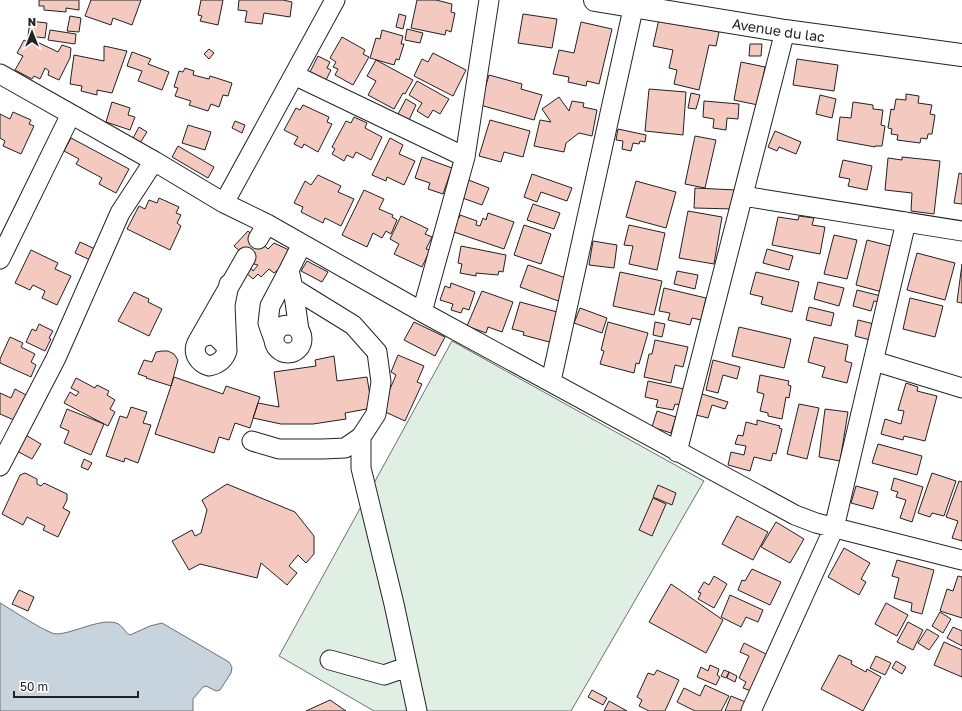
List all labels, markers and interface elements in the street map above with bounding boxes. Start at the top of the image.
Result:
north arrow [12,12,52,52]
street label: Avenue du lac [731,14,826,45]
text: N [28,15,36,28]
scale bar [14,673,138,699]
text: 50 m [20,679,48,694]

